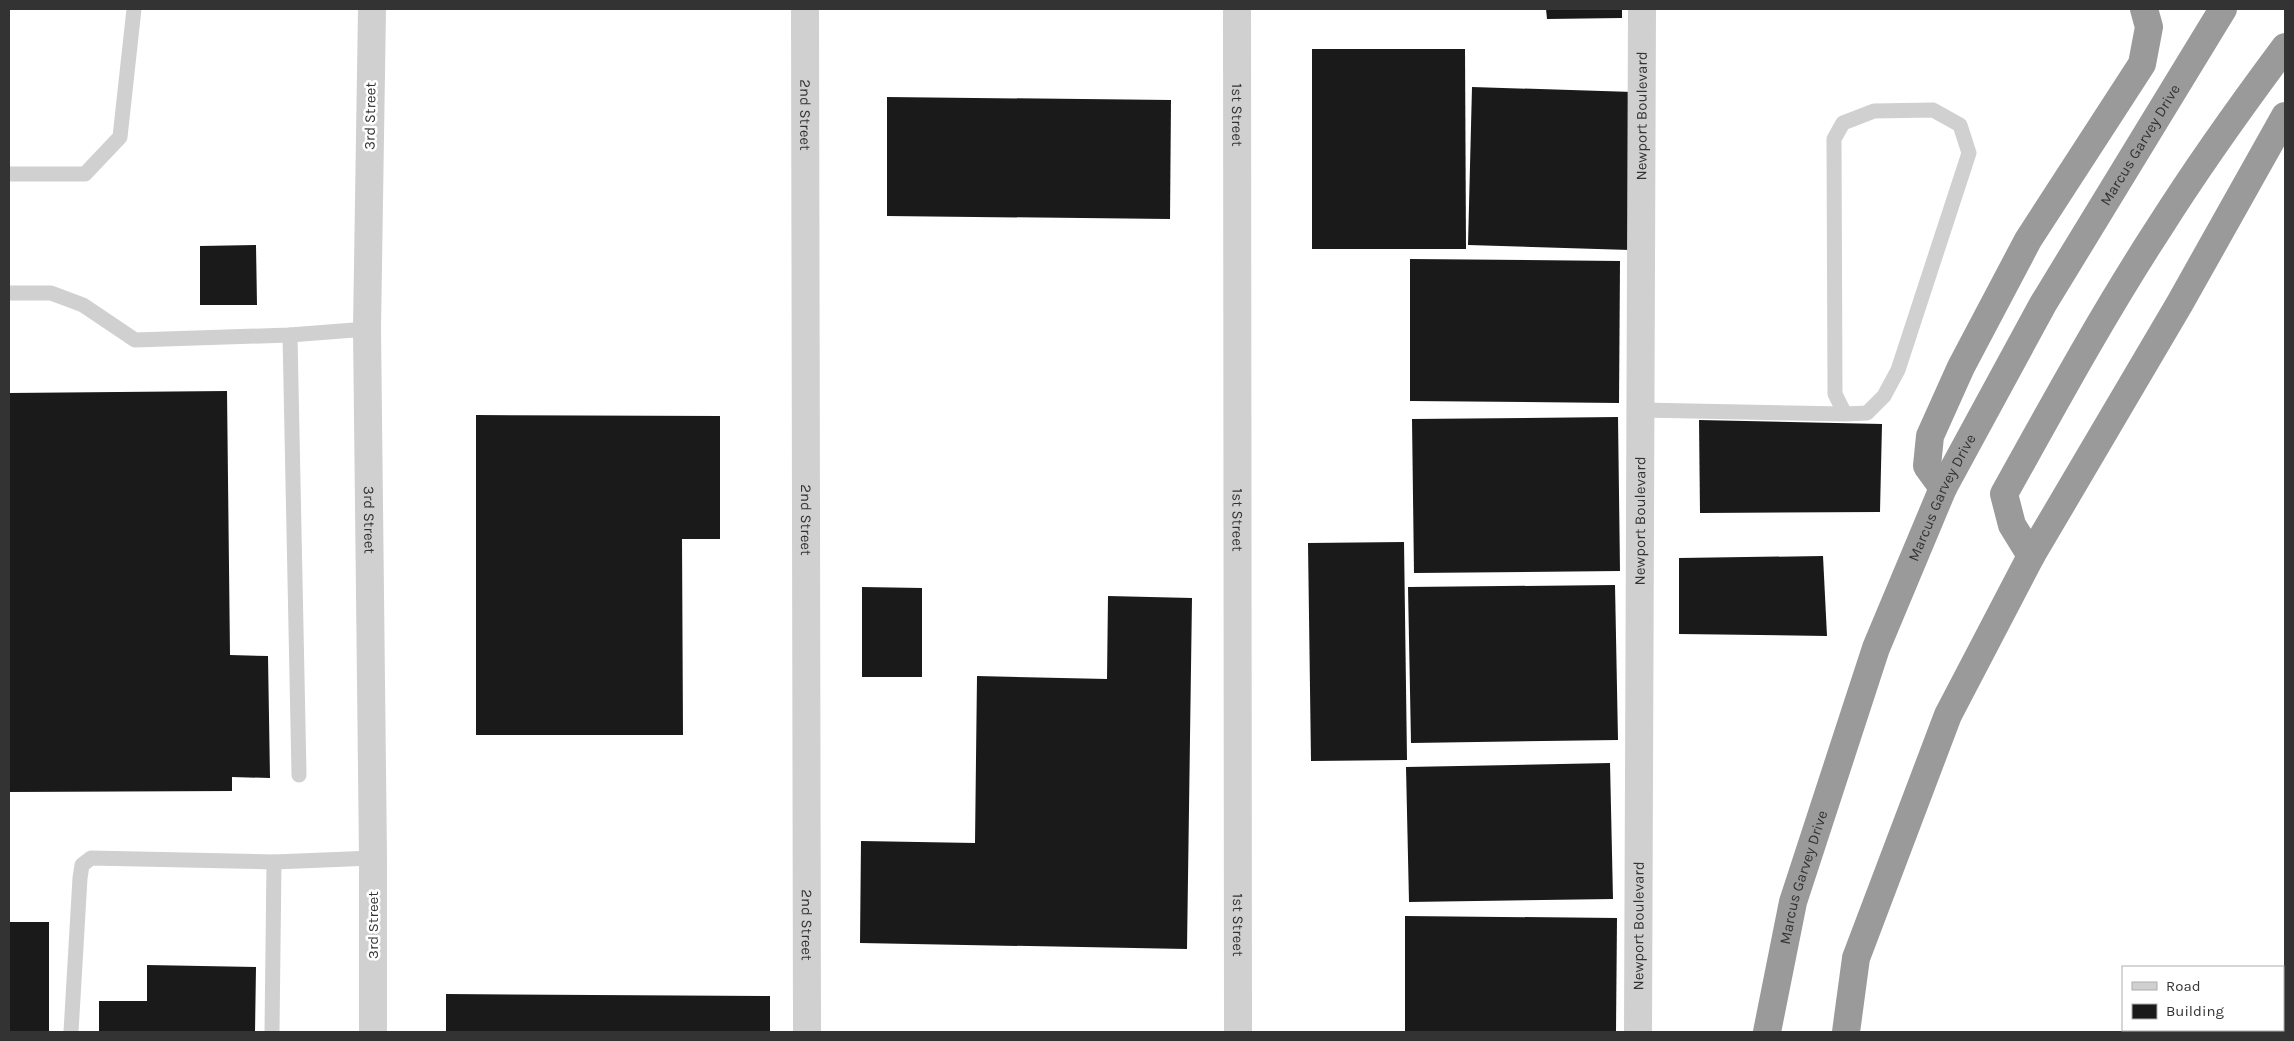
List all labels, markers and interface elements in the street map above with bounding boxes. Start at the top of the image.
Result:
street label: Newport Boulevard [1632,51,1651,181]
street label: 2nd Street [796,79,814,151]
street label: Marcus Garvey Drive [2096,81,2184,209]
street label: 3rd Street [360,82,380,150]
street label: 1st Street [1228,83,1246,147]
street label: Marcus Garvey Drive [1904,431,1980,564]
street label: Newport Boulevard [1631,456,1649,586]
street label: 2nd Street [797,484,815,556]
street label: 3rd Street [360,486,379,554]
street label: 1st Street [1228,488,1247,552]
street label: Marcus Garvey Drive [1776,808,1831,946]
street label: Newport Boulevard [1629,861,1648,991]
street label: 2nd Street [798,889,816,961]
street label: 3rd Street [364,891,382,959]
street label: 1st Street [1229,893,1247,957]
legend [2122,966,2284,1031]
text: Road [2166,977,2201,995]
text: Building [2166,1002,2224,1020]

